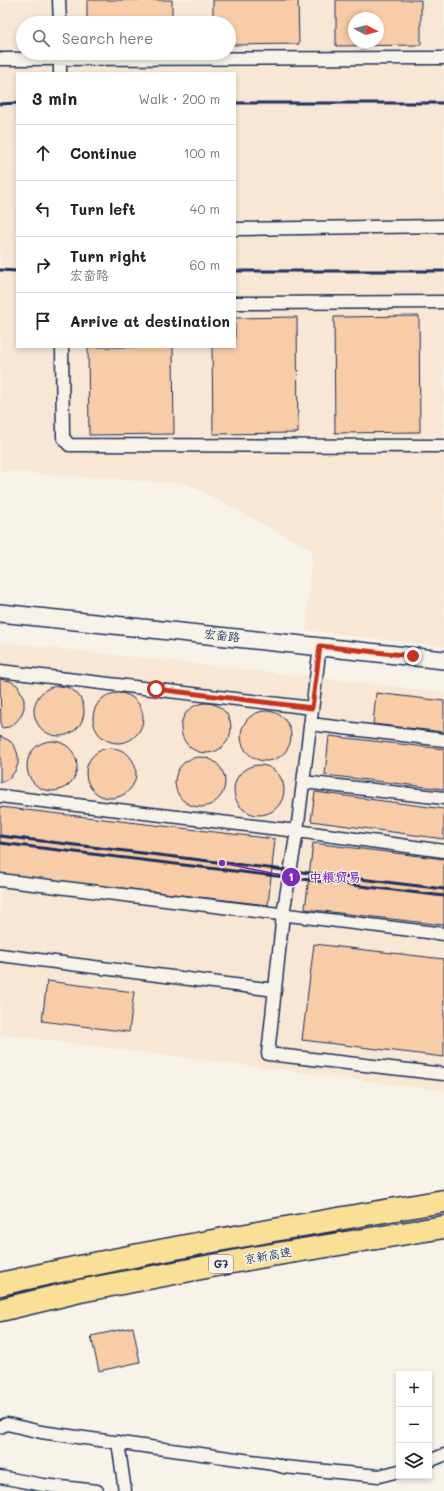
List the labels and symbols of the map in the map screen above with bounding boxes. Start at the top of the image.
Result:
north arrow [348,12,384,48]
street label: 宏奤路 [203,625,241,645]
route end [404,647,422,665]
route start [147,680,165,698]
callout: 中粮贸易 [281,864,369,889]
text: 1 [288,868,294,884]
text: 中粮贸易 [309,868,361,885]
street label: 京新高速 [243,1243,293,1267]
road number: G7 [209,1255,233,1273]

